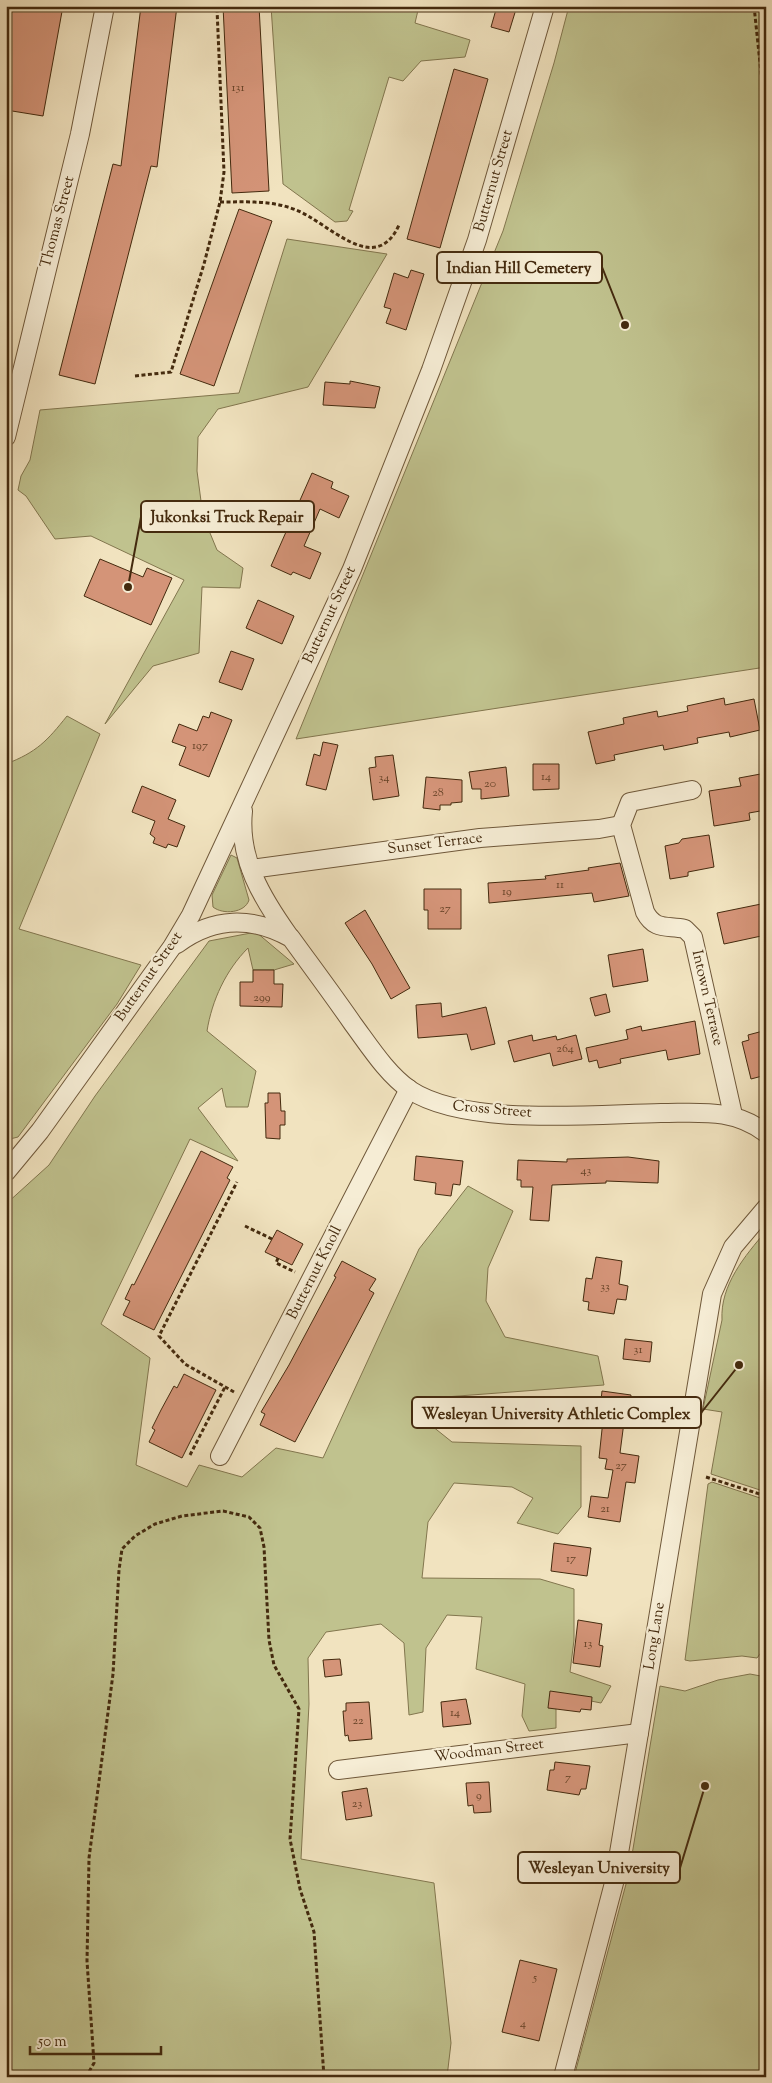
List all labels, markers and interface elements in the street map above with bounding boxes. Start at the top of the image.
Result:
house number: 131 [231,79,245,97]
street label: Butternut Street [469,127,519,235]
street label: Thomas Street [36,174,80,270]
callout: Indian Hill Cemetery [437,252,602,283]
text: Indian Hill Cemetery [446,258,592,281]
callout: Jukonksi Truck Repair [141,501,314,532]
text: Jukonksi Truck Repair [149,507,304,530]
street label: Butternut Street [298,563,362,667]
house number: 197 [192,737,208,755]
house number: 14 [541,768,551,786]
house number: 34 [379,769,389,787]
house number: 20 [484,775,496,793]
house number: 28 [432,784,444,802]
street label: Sunset Terrace [386,828,484,860]
house number: 11 [556,876,564,894]
house number: 19 [502,883,512,901]
house number: 27 [439,900,451,918]
street label: Butternut Street [110,928,188,1026]
street label: Intown Terrace [686,948,728,1048]
house number: 299 [253,989,271,1007]
house number: 264 [556,1040,574,1058]
street label: Cross Street [452,1096,532,1124]
house number: 43 [581,1162,592,1180]
street label: Butternut Knoll [282,1222,348,1324]
house number: 33 [600,1278,610,1296]
house number: 31 [634,1341,642,1359]
callout: Wesleyan University Athletic Complex [412,1397,701,1428]
text: Wesleyan University Athletic Complex [422,1404,691,1427]
house number: 27 [615,1457,627,1475]
house number: 21 [600,1500,610,1518]
house number: 17 [566,1550,576,1568]
street label: Long Lane [639,1601,671,1671]
house number: 13 [584,1635,593,1653]
house number: 14 [450,1704,460,1722]
house number: 22 [352,1712,364,1730]
street label: Woodman Street [433,1734,545,1768]
house number: 7 [565,1769,571,1787]
house number: 9 [476,1787,482,1805]
house number: 23 [352,1795,362,1813]
callout: Wesleyan University [518,1852,680,1883]
text: Wesleyan University [528,1858,670,1881]
house number: 5 [532,1969,537,1987]
house number: 4 [520,2015,526,2033]
scale bar [30,2023,161,2055]
text: 50 m [37,2032,67,2053]

